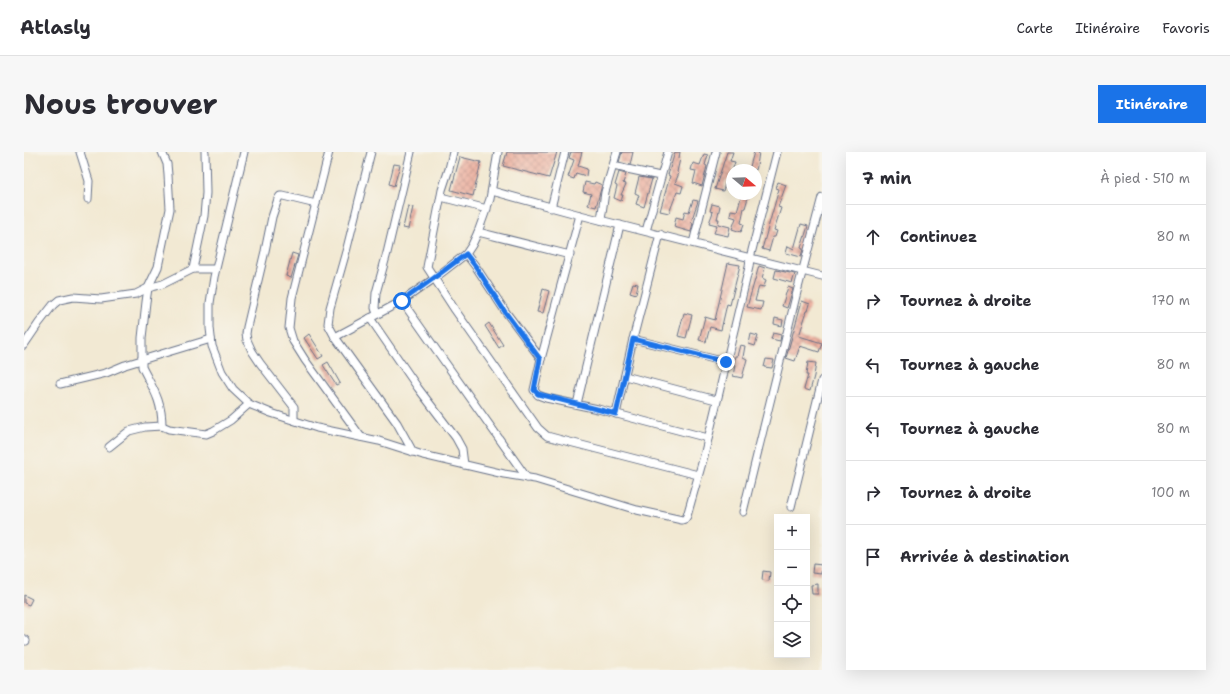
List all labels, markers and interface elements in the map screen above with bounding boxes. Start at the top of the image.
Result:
text: Atlasly [20,15,91,40]
text: Carte [1016,19,1053,37]
text: Itinéraire [1075,19,1140,37]
text: Favoris [1162,19,1210,37]
text: Nous trouver [24,85,218,123]
button: Itinéraire [1098,85,1206,123]
north arrow [726,164,762,200]
text: 7 min [862,167,912,189]
text: À pied · 510 m [1100,170,1190,187]
icon: ahead [862,226,884,248]
text: Continuez [900,227,977,247]
text: 80 m [1156,228,1190,245]
icon: right [862,290,884,312]
text: Tournez à droite [900,291,1032,311]
route start [393,292,411,310]
text: 170 m [1152,292,1190,309]
route end [717,353,735,371]
icon: left [862,354,884,376]
text: Tournez à gauche [900,355,1040,375]
text: 80 m [1156,356,1190,373]
icon: left [862,418,884,440]
text: Tournez à gauche [900,419,1040,439]
text: 80 m [1156,420,1190,437]
icon: right [862,482,884,504]
text: Tournez à droite [900,483,1032,503]
text: 100 m [1151,484,1190,501]
map controls [774,514,810,658]
button: + [774,514,810,550]
icon: arrive [862,546,884,568]
text: Arrivée à destination [900,547,1069,567]
button: − [774,550,810,586]
button: locate [774,586,810,622]
button: layers [774,622,810,658]

